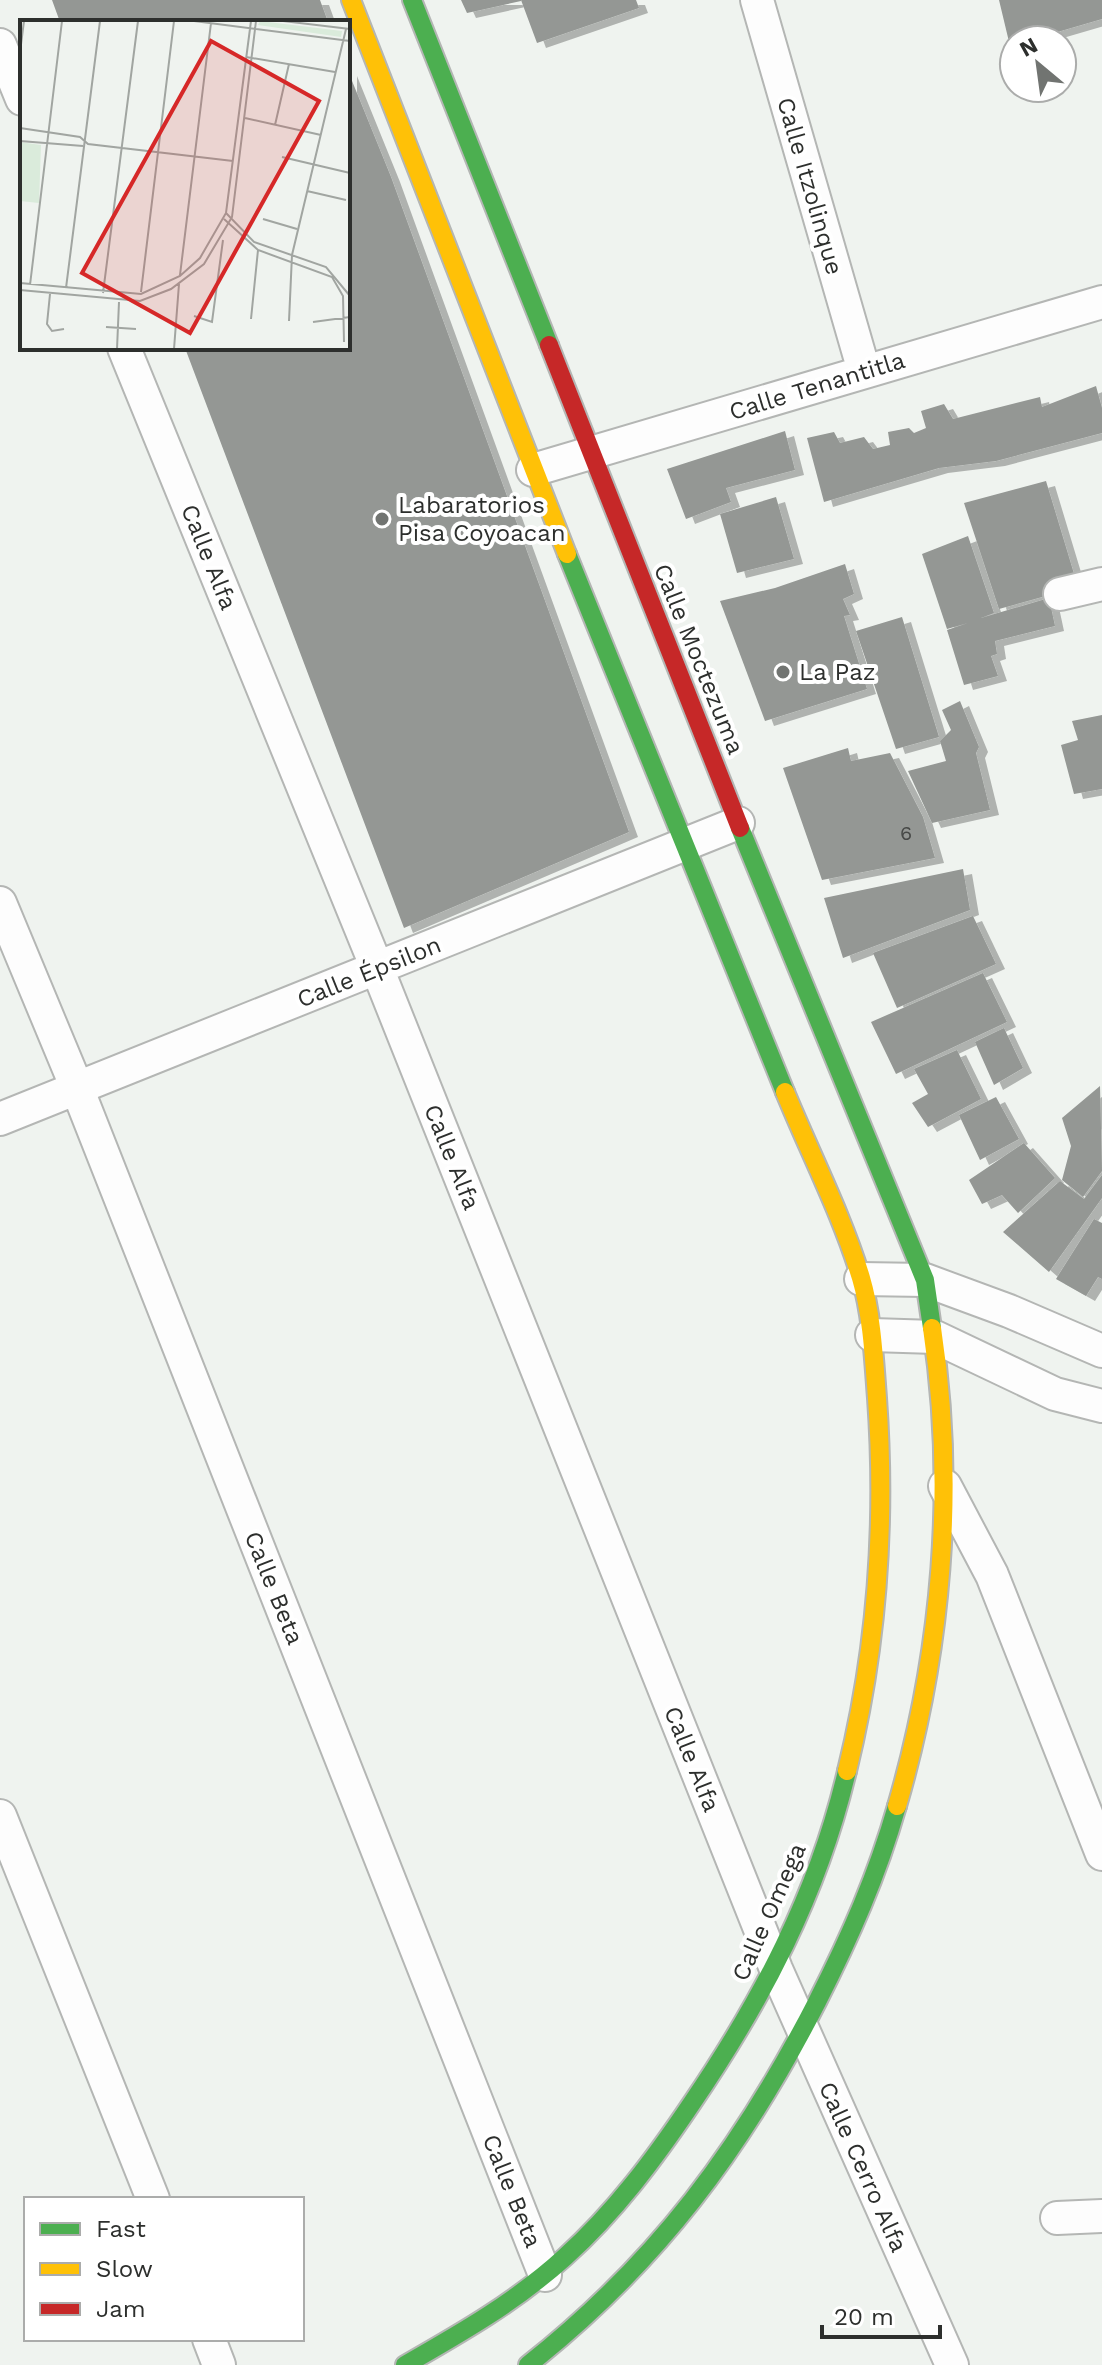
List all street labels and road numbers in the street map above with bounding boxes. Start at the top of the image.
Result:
street label: Calle Itzolinque [771,94,849,278]
street label: Calle Tenantitla [726,346,908,426]
street label: Calle Alfa [175,500,243,614]
street label: Calle Moctezuma [648,560,750,758]
street label: Calle Épsilon [293,930,445,1014]
street label: Calle Alfa [418,1100,486,1214]
street label: Calle Beta [239,1527,309,1649]
street label: Calle Alfa [658,1702,726,1816]
street label: Calle Omega [726,1839,812,1985]
street label: Calle Cerro Alfa [813,2078,913,2256]
street label: Calle Beta [477,2130,547,2252]

